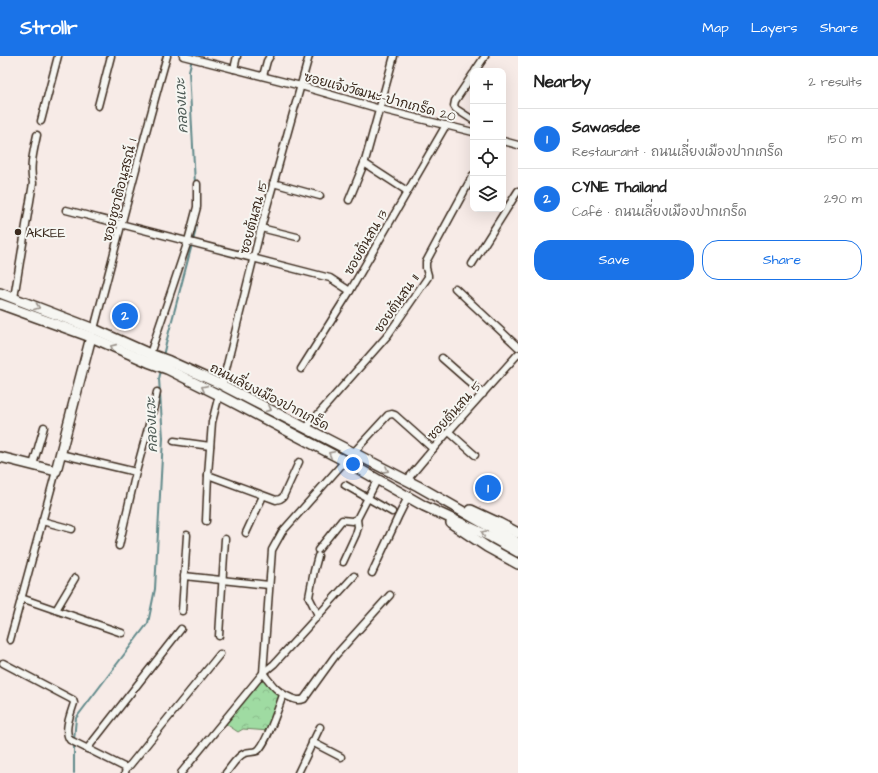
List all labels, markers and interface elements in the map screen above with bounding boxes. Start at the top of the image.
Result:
text: Strollr [20,15,78,42]
text: Map [702,18,729,38]
text: Layers [751,18,798,38]
text: Share [820,18,858,38]
street label: ซอยแจ้งวัฒนะ-ปากเกร็ด 20 [302,67,458,126]
map controls [470,68,506,212]
button: + [470,68,506,104]
text: Nearby [534,70,591,94]
text: 2 results [808,73,862,91]
water label: คลองแวะ [170,76,193,134]
button: − [470,104,506,140]
text: Sawasdee [572,117,640,138]
text: 1 [546,130,548,148]
text: 150 m [828,130,862,148]
street label: ซอยชูชาติอนุสรณ์ 1 [97,136,142,244]
button: locate [470,140,506,176]
text: Restaurant · ถนนเลี่ยงเมืองปากเกร็ด [572,143,783,161]
button: layers [470,176,506,212]
text: CYNE Thailand [572,177,667,198]
street label: ซอยต้นสน 15 [236,179,272,256]
text: 2 [543,190,551,208]
text: 290 m [824,190,862,208]
text: Café · ถนนเลี่ยงเมืองปากเกร็ด [572,203,747,221]
street label: ซอยต้นสน 13 [340,206,392,279]
place label: AKKEE [26,224,66,242]
marker: AKKEE [13,227,23,237]
button: Save [534,240,694,280]
button: Share [702,240,862,280]
street label: ซอยต้นสน 11 [370,270,424,337]
pin: 2 [112,301,138,331]
one-way arrow [33,302,40,310]
one-way arrow [109,343,116,351]
street label: ถนนเลี่ยงเมืองปากเกร็ด [207,355,335,435]
street label: ซอยต้นสน 5 [423,377,486,444]
one-way arrow [200,385,208,392]
water label: คลองแวะ [141,395,163,453]
one-way arrow [265,404,272,412]
one-way arrow [328,451,336,459]
your location [343,454,363,474]
one-way arrow [381,465,389,472]
pin: 1 [475,473,501,503]
one-way arrow [480,530,487,538]

